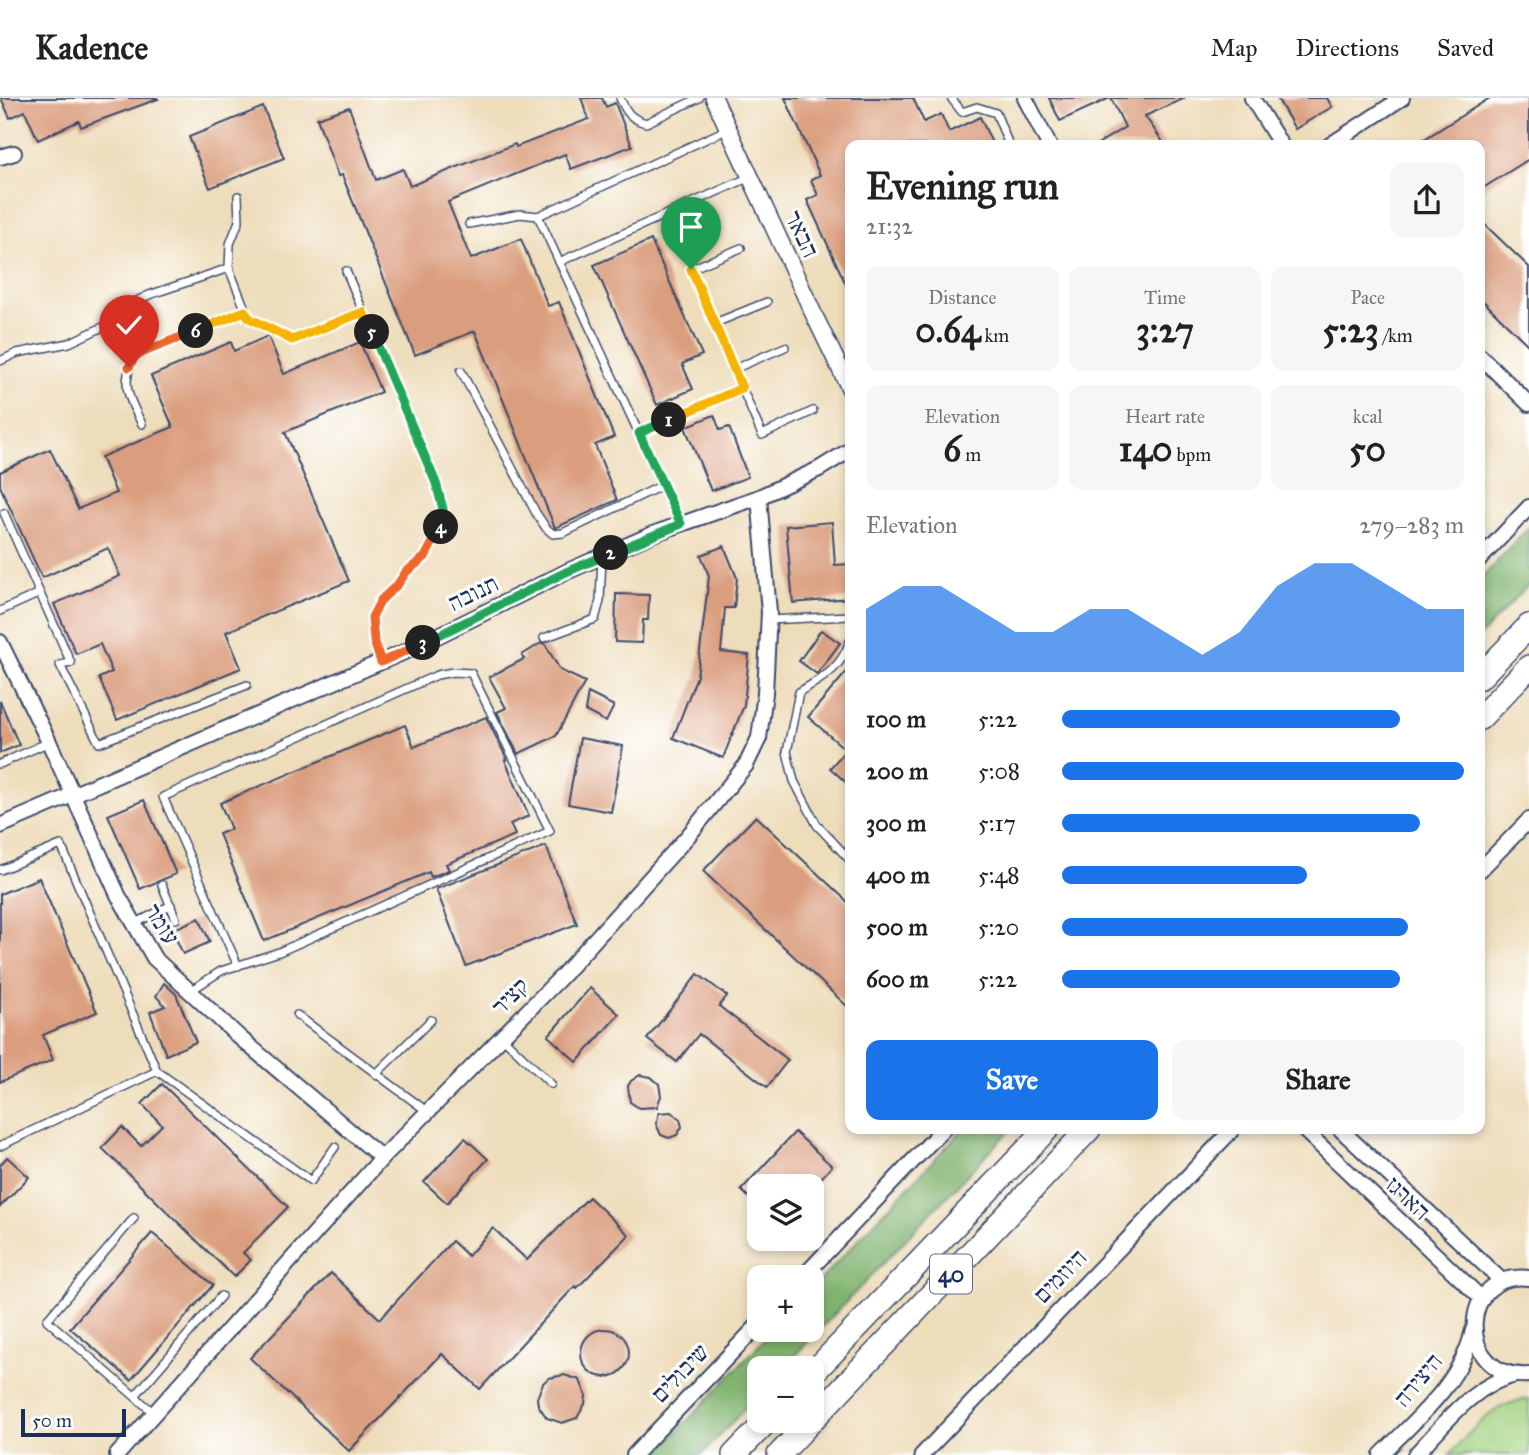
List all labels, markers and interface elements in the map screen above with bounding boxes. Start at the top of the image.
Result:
text: Kadence [35,28,148,68]
text: Map [1211,33,1258,63]
text: Directions [1296,33,1399,63]
text: Saved [1437,33,1494,63]
text: Evening run [866,163,1059,209]
button: share [1390,163,1464,237]
pin [661,197,721,269]
street label: הבאר [778,206,826,262]
icon: arrive [672,208,710,246]
text: 21:32 [866,212,913,240]
text: Distance [928,286,996,309]
text: Time [1144,286,1186,309]
text: Pace [1350,286,1385,309]
pin [99,295,159,367]
icon: check [110,306,148,344]
text: 0.64 [915,309,980,352]
text: 3:27 [1136,309,1194,352]
text: 5:23 [1322,309,1379,352]
pin: 6 [178,314,214,348]
pin: 5 [354,314,390,350]
text: 6 [191,319,200,342]
text: 5 [367,320,376,343]
text: km [980,324,1009,347]
text: /km [1379,324,1413,347]
pin: 1 [652,402,686,438]
text: Elevation [925,405,1000,428]
text: Heart rate [1125,405,1205,428]
text: kcal [1353,405,1383,428]
text: 1 [665,408,672,431]
text: 6 [943,428,961,471]
text: 140 [1119,428,1172,471]
text: 50 [1349,428,1386,471]
text: m [961,443,981,466]
text: bpm [1172,443,1211,466]
pin: 4 [424,510,458,544]
text: Elevation [866,511,957,539]
text: 279–283 m [1360,511,1464,539]
text: 4 [435,515,446,538]
pin: 2 [594,536,628,570]
text: 2 [606,541,615,564]
street label: תנובה [443,568,503,618]
pin: 3 [406,626,440,660]
text: 3 [419,631,426,654]
text: 100 m [866,705,926,733]
text: 5:22 [978,705,1017,733]
text: 200 m [866,757,928,785]
text: 5:08 [978,757,1020,785]
text: 300 m [866,809,926,837]
text: 5:17 [978,809,1016,837]
text: 400 m [866,861,930,889]
text: 5:48 [978,861,1020,889]
street label: עומר [138,898,186,950]
text: 500 m [866,913,928,941]
text: 5:20 [978,913,1019,941]
text: 600 m [866,965,929,993]
text: 5:22 [978,965,1017,993]
street label: קציר [485,971,535,1021]
button: Save [866,1040,1158,1120]
button: Share [1172,1040,1464,1120]
street label: הארגז [1379,1170,1437,1226]
map controls [747,1174,824,1433]
button: layers [747,1174,824,1251]
street label: היוזמים [1027,1243,1093,1309]
road number: 40 [930,1254,972,1294]
button: + [747,1265,824,1342]
street label: שיבולים [645,1337,715,1409]
street label: היצירה [1387,1347,1449,1413]
button: − [747,1356,824,1433]
scale bar [21,1406,126,1438]
text: 50 m [32,1409,72,1432]

